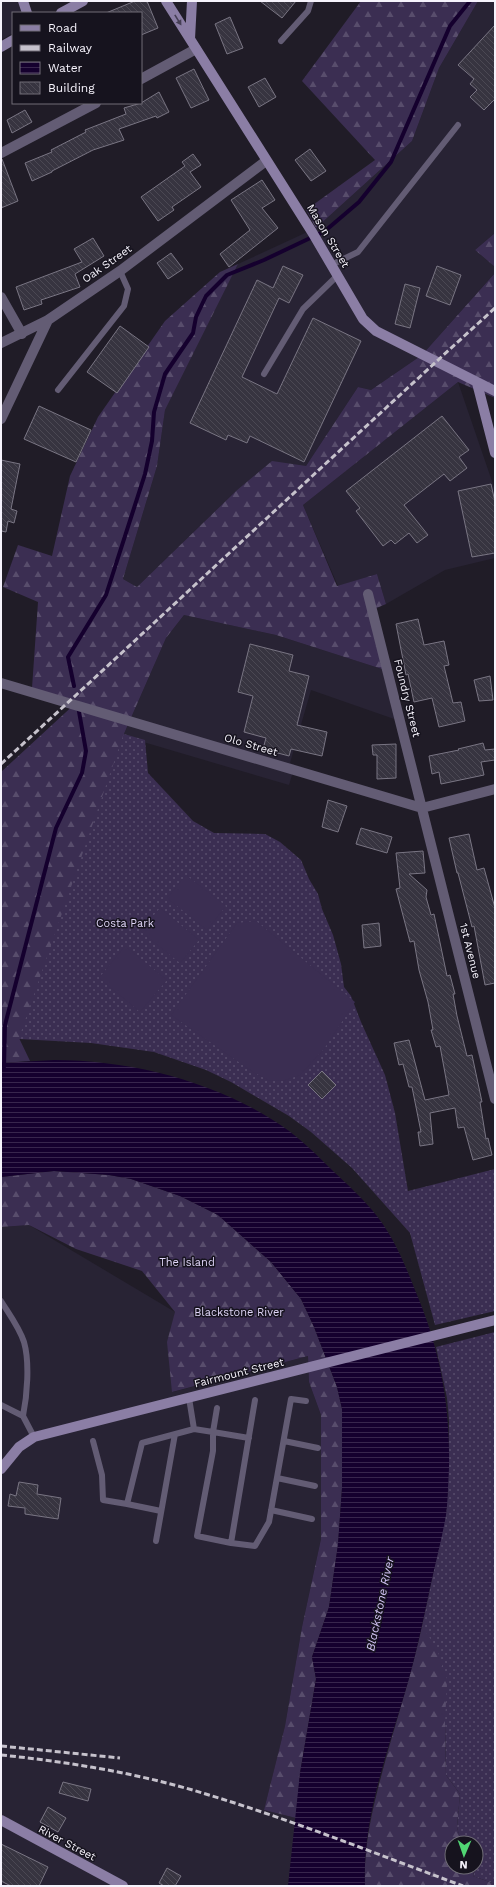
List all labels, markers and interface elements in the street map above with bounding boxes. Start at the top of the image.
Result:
legend [12,12,142,104]
one-way arrow [174,15,182,25]
text: Road [48,21,77,35]
text: Railway [48,41,93,55]
text: Water [48,61,83,75]
text: Building [48,81,95,95]
street label: Mason Street [304,202,352,270]
street label: Oak Street [80,242,135,286]
street label: Foundry Street [391,658,423,739]
street label: Olo Street [223,731,280,759]
park label: Costa Park [96,917,154,930]
street label: 1st Avenue [457,922,483,980]
park label: The Island [159,1256,215,1269]
park label: Blackstone River [194,1306,284,1319]
street label: Fairmount Street [193,1355,286,1390]
water label: Blackstone River [363,1554,397,1652]
street label: River Street [36,1822,98,1864]
north arrow [444,1835,484,1875]
text: N [459,1858,468,1871]

